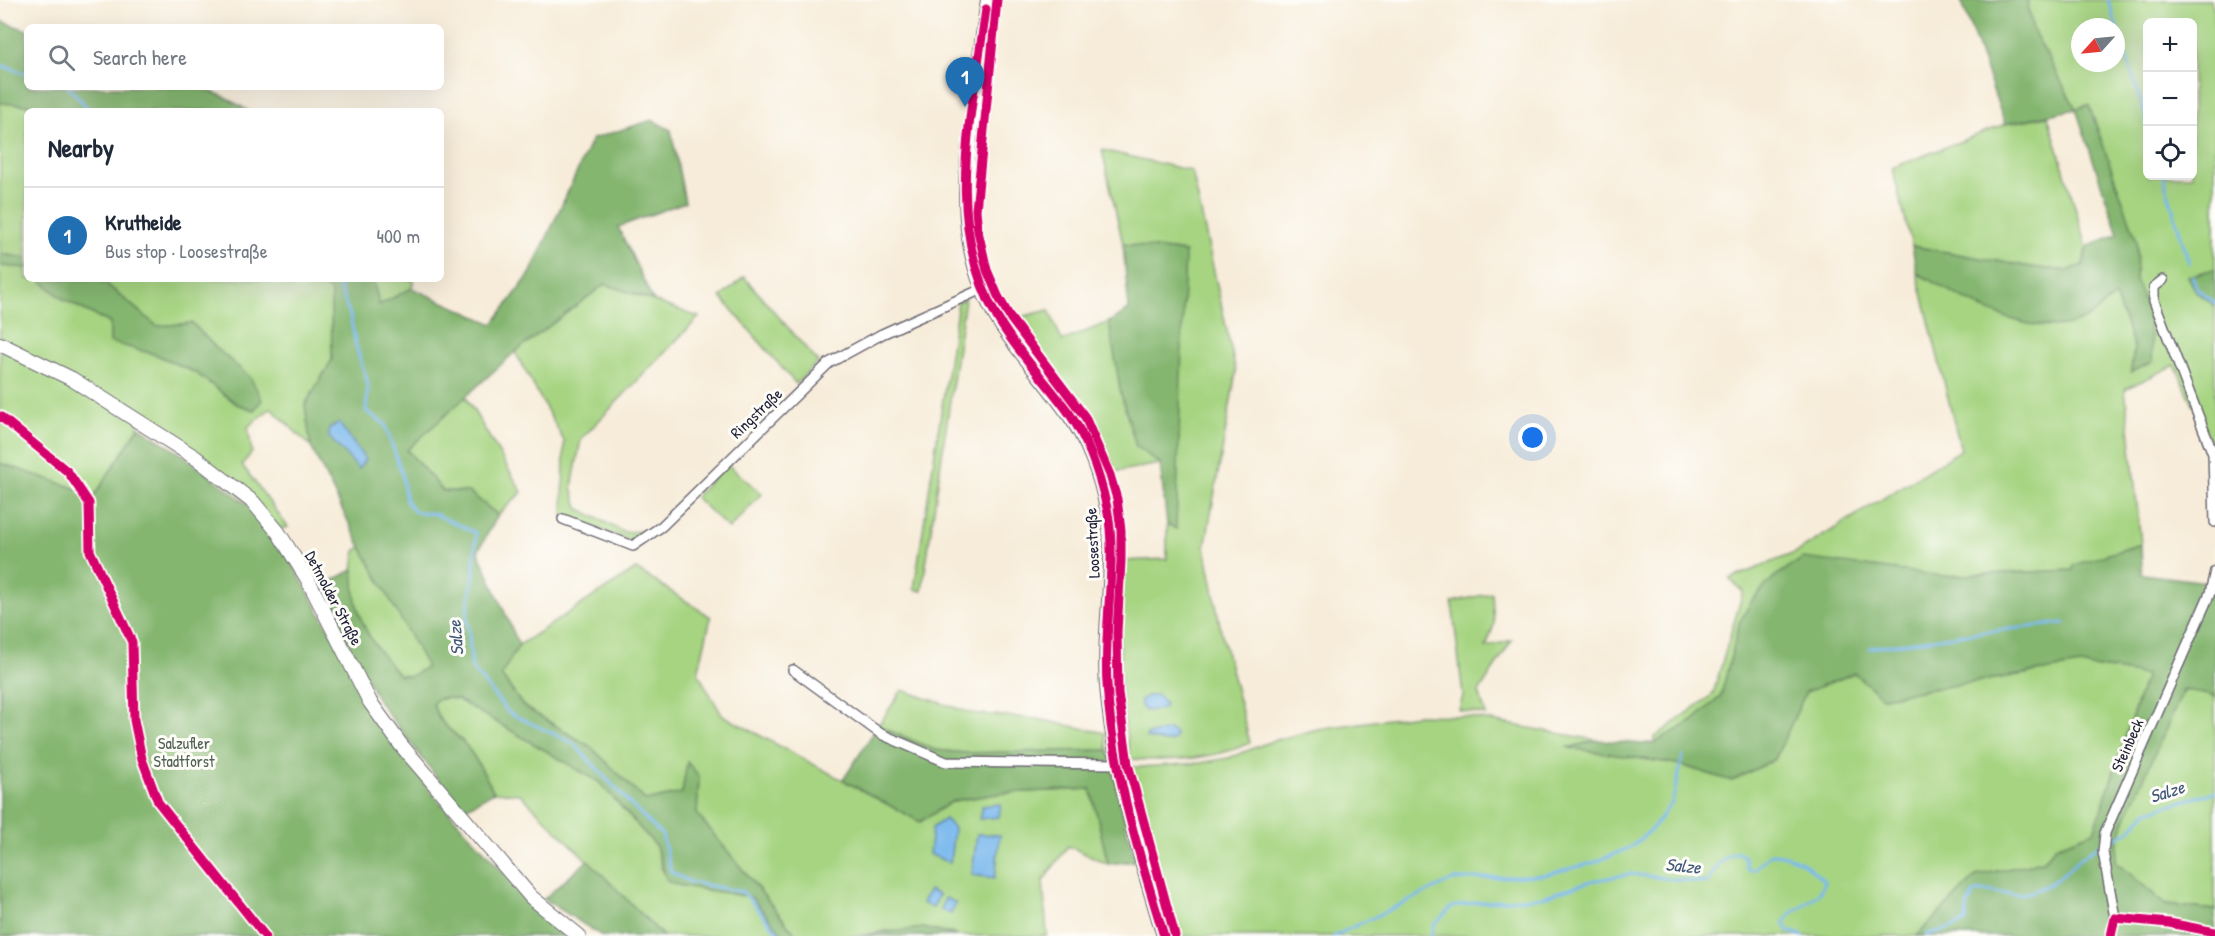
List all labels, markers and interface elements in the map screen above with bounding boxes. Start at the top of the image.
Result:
north arrow [2071,18,2125,72]
map controls [2143,18,2197,180]
button: + [2143,18,2197,72]
search box [24,24,444,90]
icon: search [45,41,78,74]
text: Search here [93,42,187,72]
pin: 1 [946,57,984,107]
button: − [2143,72,2197,126]
button: locate [2143,126,2197,180]
text: Nearby [48,130,114,165]
text: Krutheide [105,207,182,237]
text: 1 [64,222,71,249]
text: 400 m [376,222,420,249]
text: Bus stop · Loosestraße [105,237,268,264]
street label: Ringstraße [725,382,787,443]
your location [1518,423,1547,452]
street label: Loosestraße [1079,507,1105,579]
street label: Detmolder Straße [300,547,368,649]
water label: Salze [441,619,469,657]
street label: Steinbeck [2106,715,2149,775]
park label: Salzufler Stadtforst [154,732,215,772]
water label: Salze [2146,774,2188,809]
water label: Salze [1664,851,1703,880]

